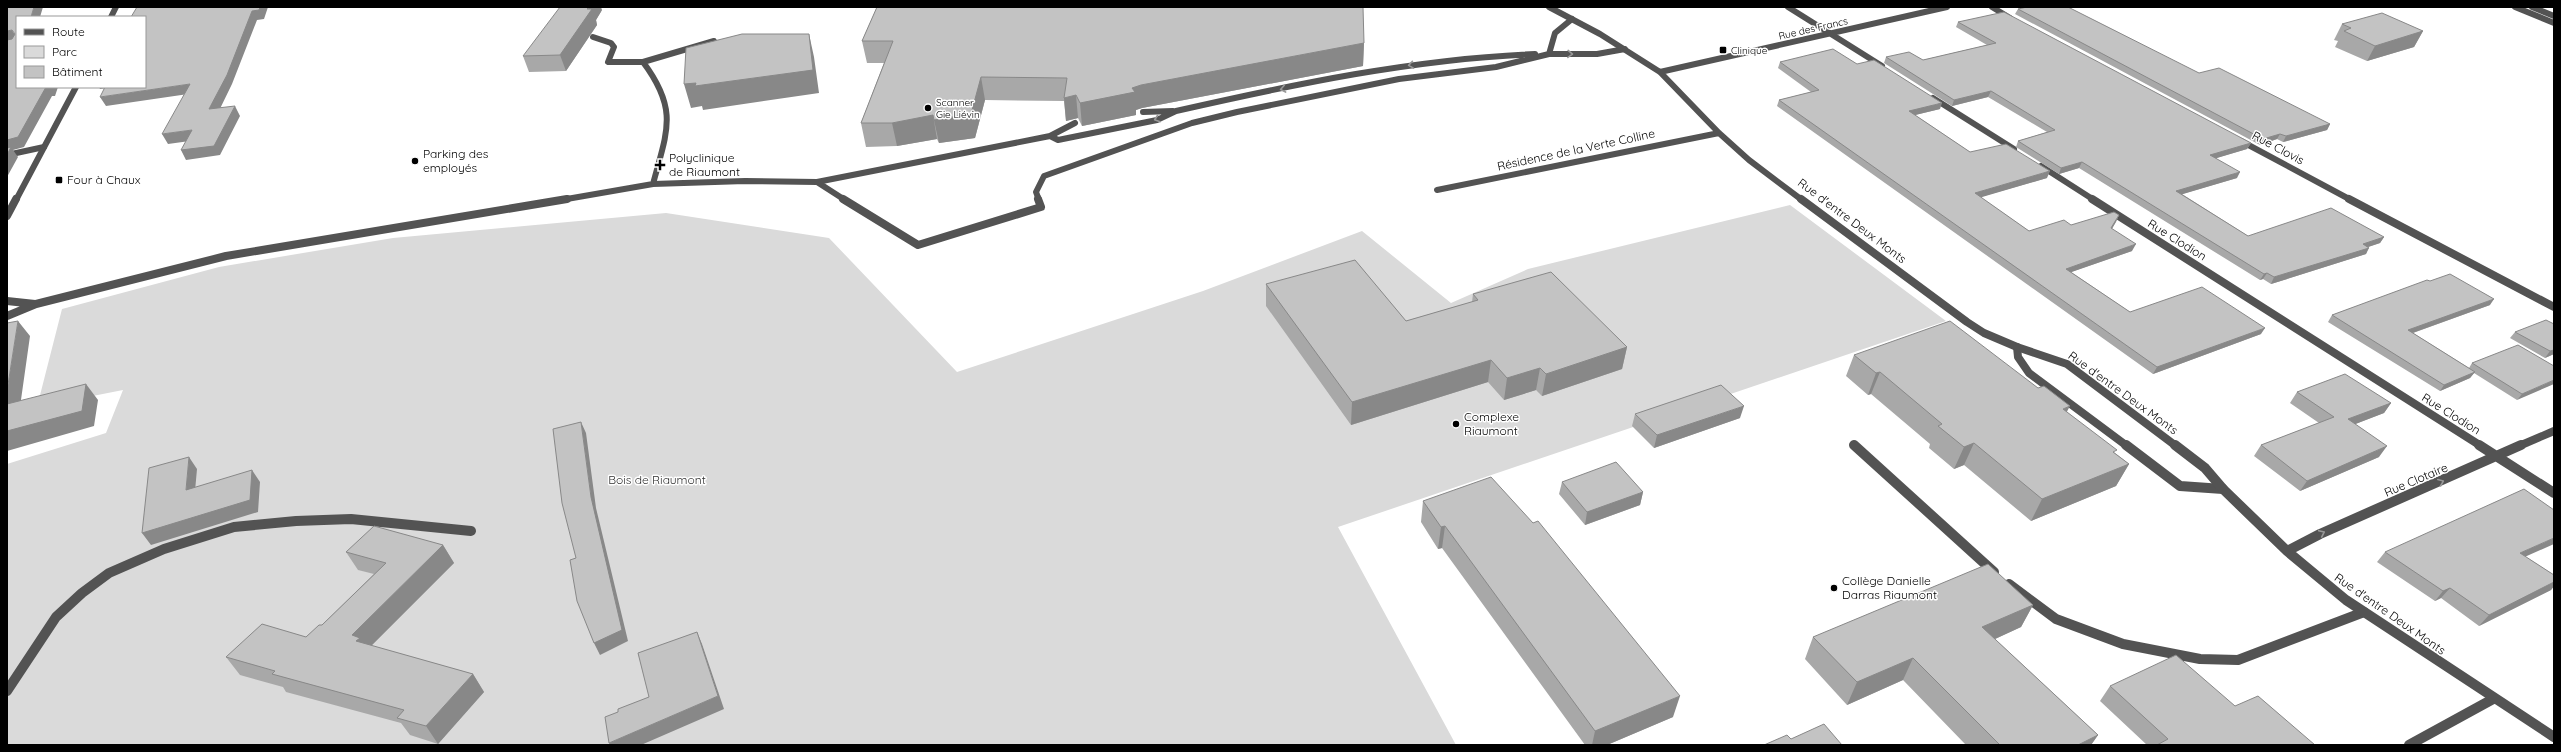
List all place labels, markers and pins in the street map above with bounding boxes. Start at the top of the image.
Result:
place label: Clinique [1731,44,1768,57]
marker: Clinique [1718,45,1728,55]
place label: Scanner Gie Liévin [936,96,980,121]
marker: Scanner Gie Liévin [923,103,933,113]
place label: Parking des employés [423,146,489,175]
place label: Polyclinique de Riaumont [669,150,740,179]
marker: Parking des employés [410,156,420,166]
marker: Polyclinique de Riaumont [654,159,666,171]
place label: Four à Chaux [67,172,141,187]
marker: Four à Chaux [54,175,64,185]
place label: Complexe Riaumont [1464,409,1519,438]
marker: Complexe Riaumont [1451,419,1461,429]
place label: Collège Danielle Darras Riaumont [1842,573,1937,602]
marker: Collège Danielle Darras Riaumont [1829,583,1839,593]

